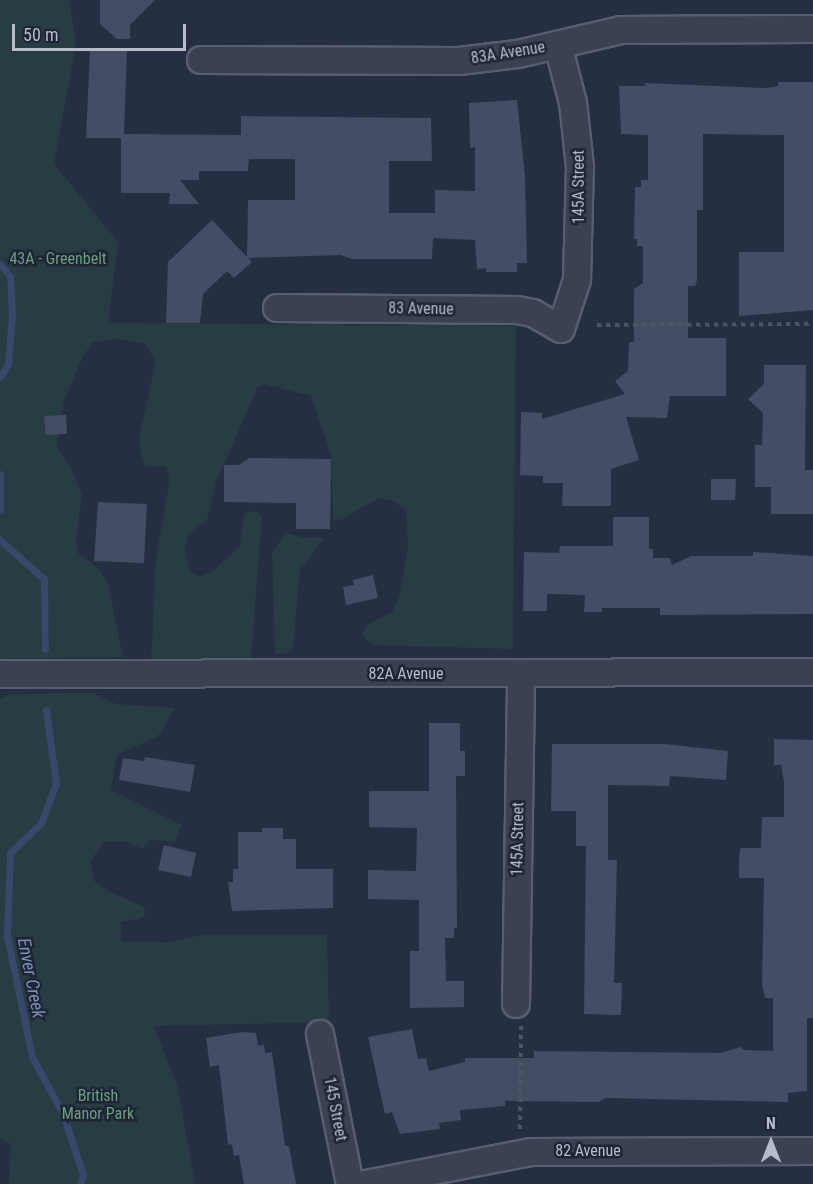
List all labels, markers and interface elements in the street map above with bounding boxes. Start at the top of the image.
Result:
scale bar [15,12,189,50]
text: 50 m [23,24,58,45]
street label: 83A Avenue [470,38,546,68]
street label: 145A Street [569,150,589,224]
park label: 43A - Greenbelt [9,249,107,269]
street label: 83 Avenue [388,299,454,319]
street label: 82A Avenue [369,664,443,684]
street label: 145A Street [508,802,528,876]
water label: Enver Creek [13,936,49,1020]
street label: 145 Street [319,1075,351,1143]
park label: British Manor Park [62,1086,134,1124]
north arrow [741,1112,801,1172]
text: N [766,1114,776,1133]
street label: 82 Avenue [555,1141,621,1161]

